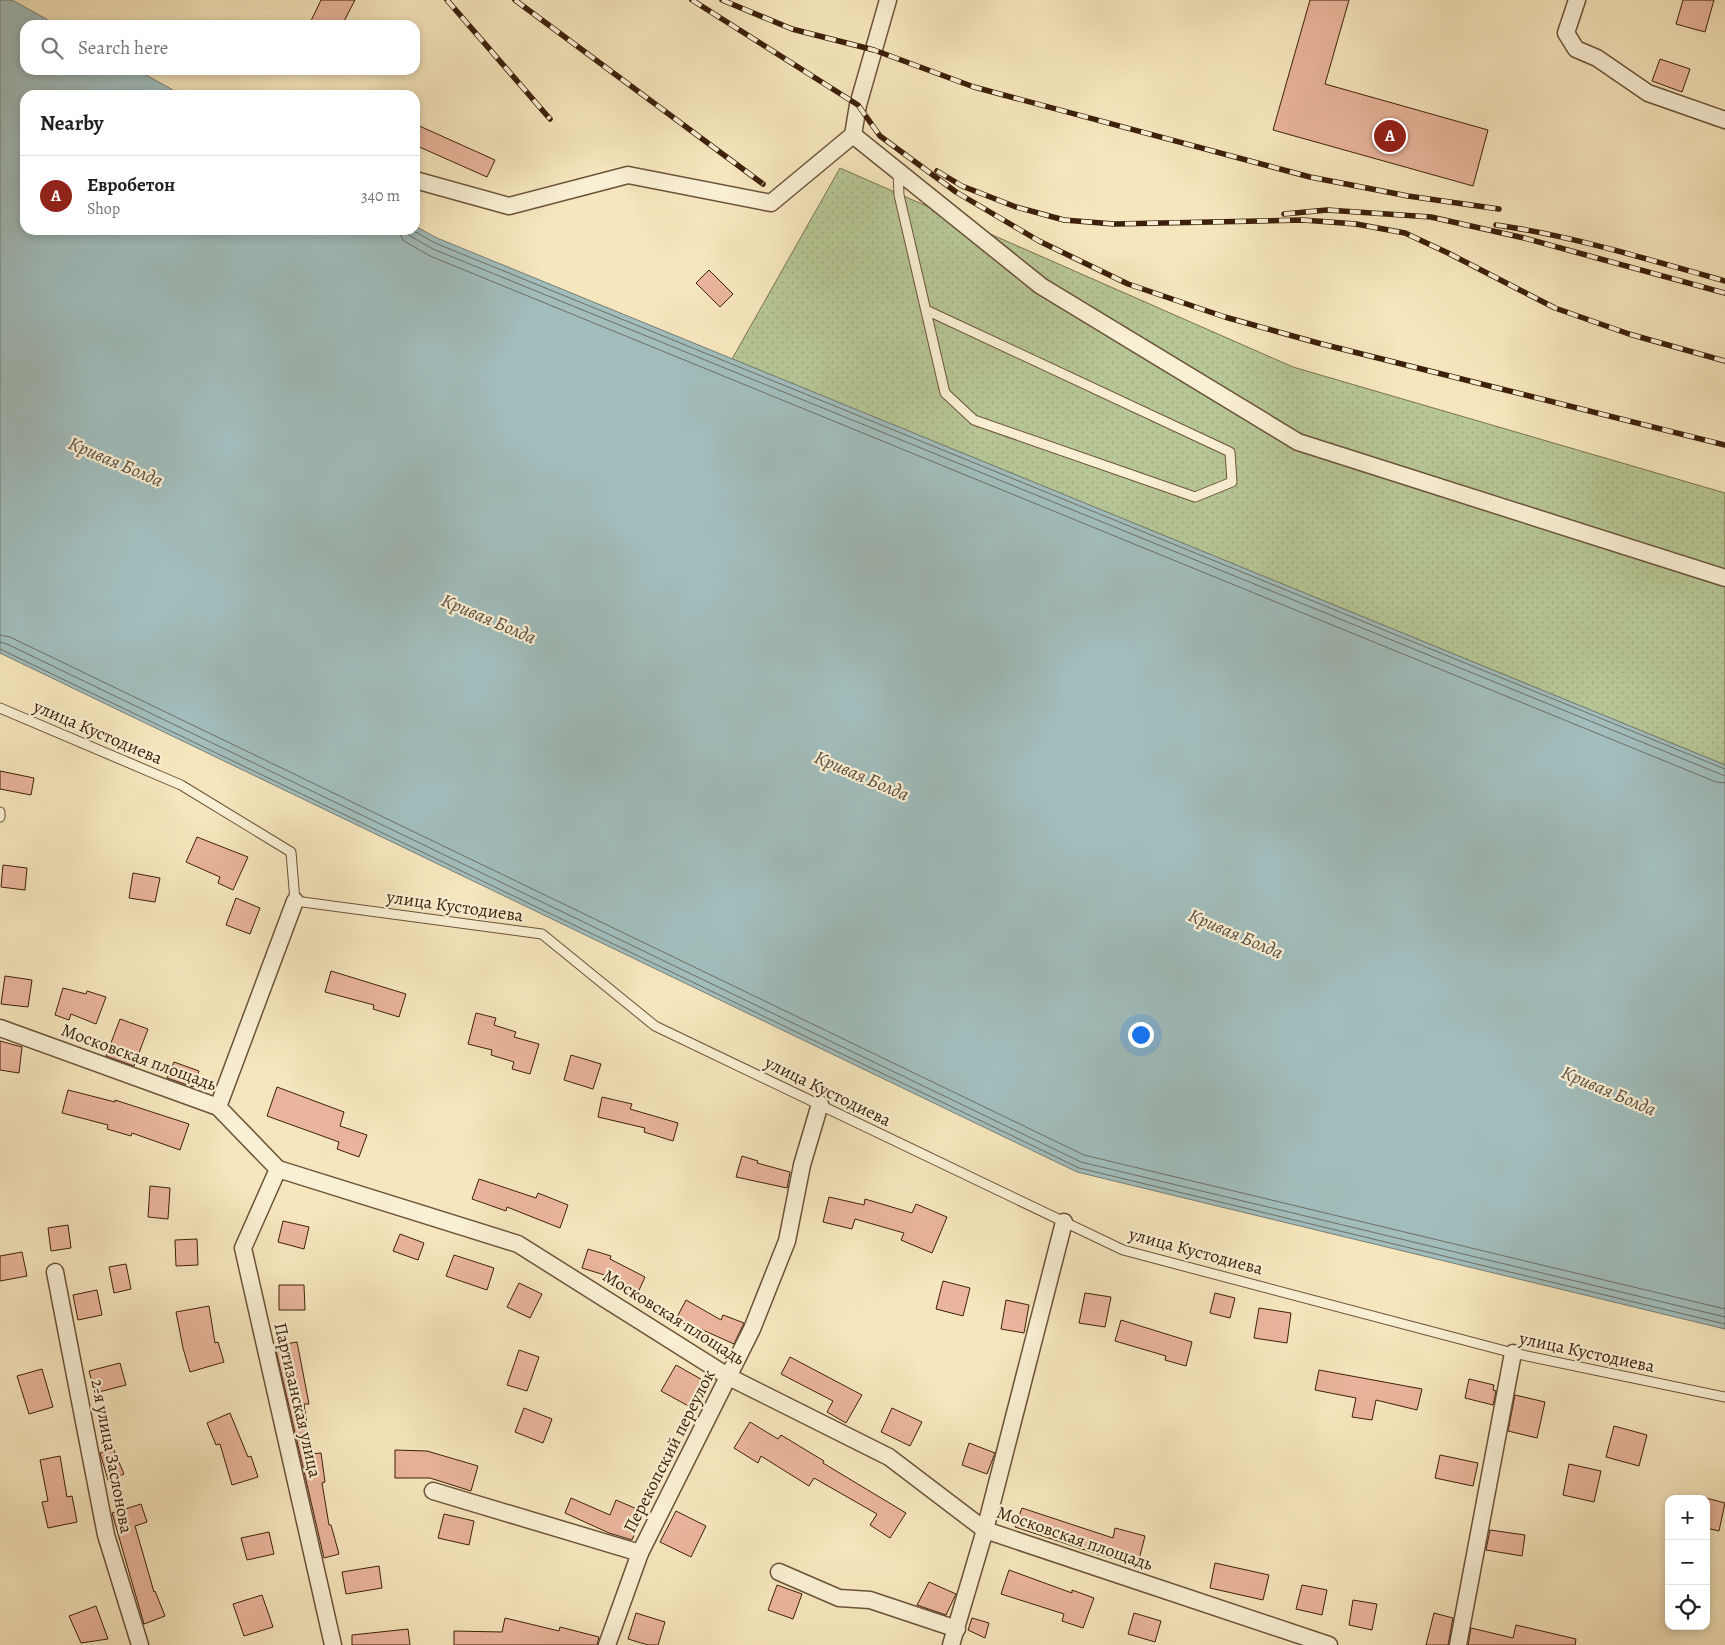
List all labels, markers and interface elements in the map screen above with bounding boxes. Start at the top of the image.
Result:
search box [20,20,420,75]
icon: search [38,34,66,62]
text: Search here [78,35,168,61]
text: Nearby [40,109,103,137]
pin: A [1374,117,1406,155]
text: Евробетон [87,172,175,198]
text: A [51,185,61,207]
text: 340 m [361,185,400,207]
text: Shop [87,198,120,220]
water label: Кривая Болда [64,430,167,494]
water label: Кривая Болда [437,587,540,651]
street label: улица Кустодиева [29,694,167,770]
water label: Кривая Болда [810,744,913,808]
street label: улица Кустодиева [384,884,526,928]
water label: Кривая Болда [1184,902,1287,966]
street label: Московская площадь [58,1018,220,1096]
your location [1128,1022,1154,1048]
street label: улица Кустодиева [760,1050,896,1132]
water label: Кривая Болда [1557,1059,1660,1123]
street label: улица Кустодиева [1125,1221,1266,1281]
street label: Московская площадь [598,1263,750,1371]
street label: Партизанская улица [268,1320,328,1481]
street label: улица Кустодиева [1516,1326,1658,1378]
street label: Перекопский переулок [617,1365,721,1537]
street label: 2-я улица Заслонова [85,1377,139,1536]
map controls [1665,1495,1710,1630]
button: + [1665,1495,1710,1540]
street label: Московская площадь [994,1500,1156,1576]
button: − [1665,1540,1710,1585]
button: locate [1665,1585,1710,1630]

